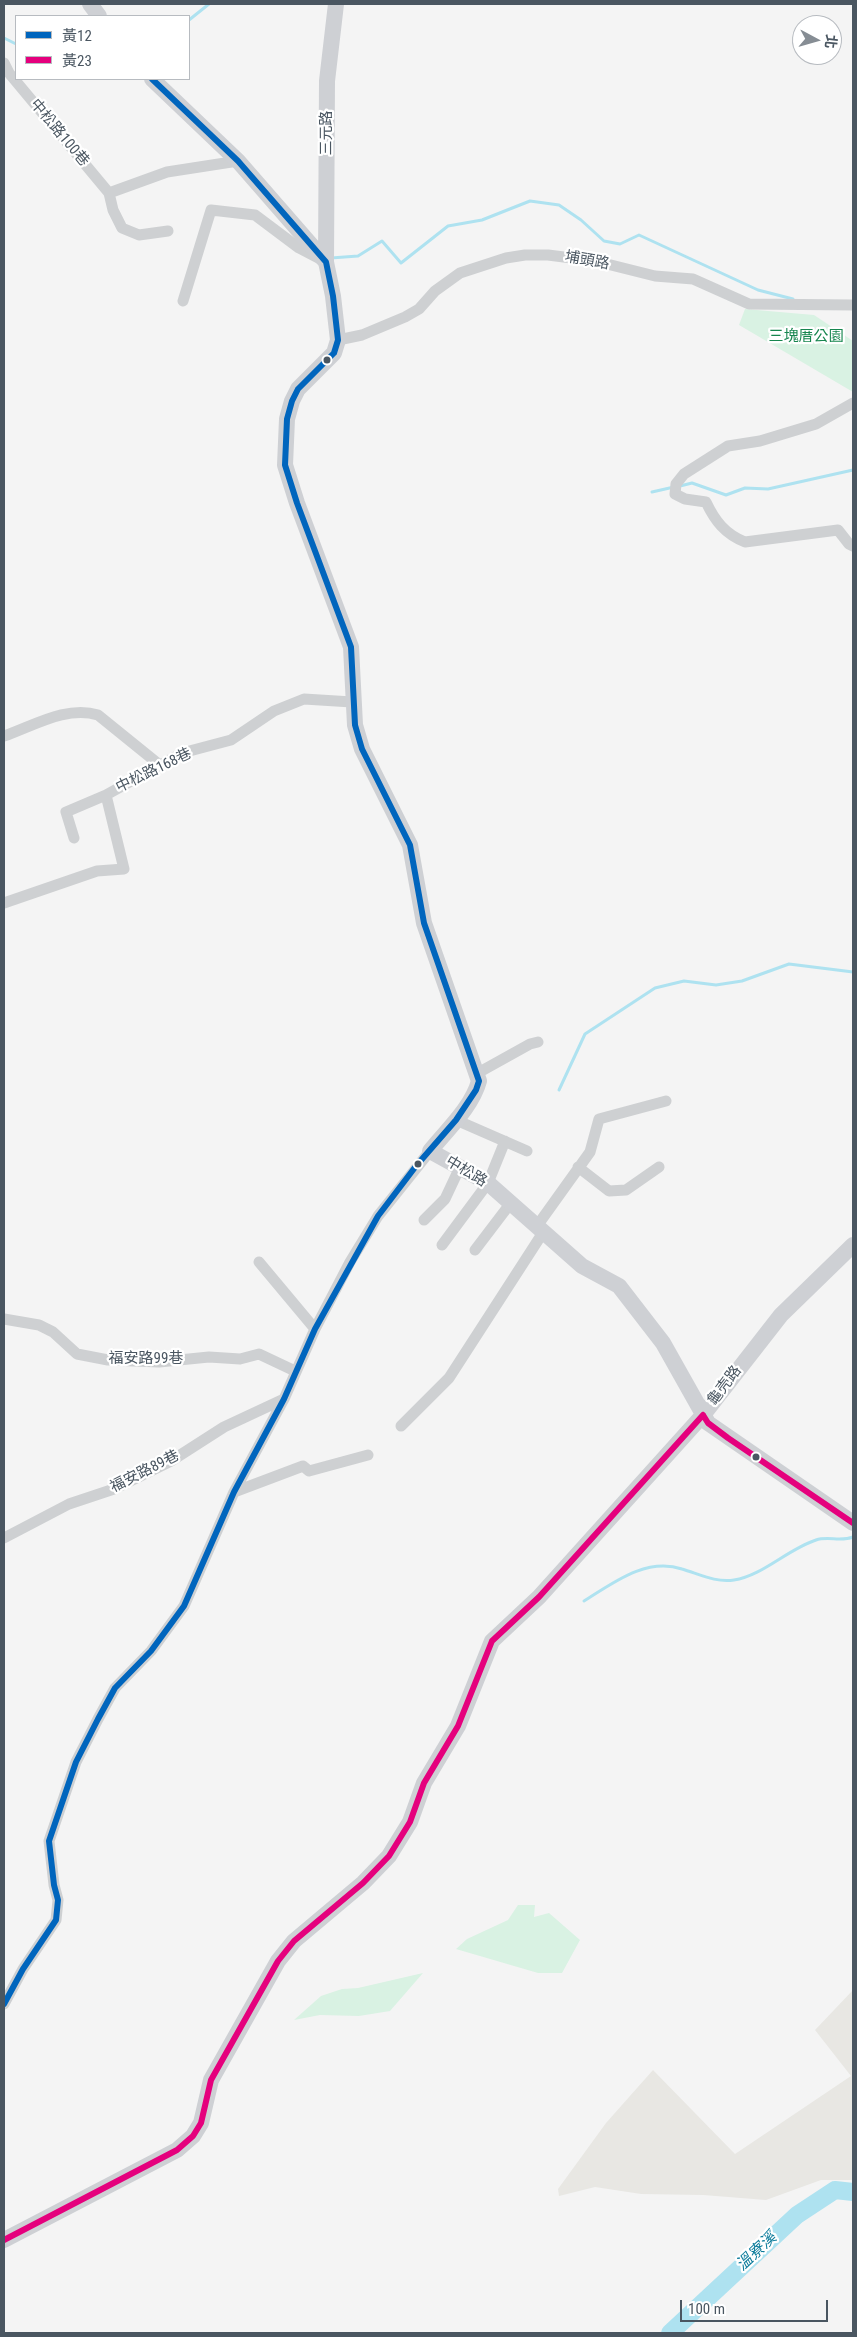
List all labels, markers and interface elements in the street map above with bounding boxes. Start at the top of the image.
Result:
legend [15,15,190,80]
north arrow [792,15,842,65]
text: 黃12 [62,27,92,45]
text: 北 [822,34,840,49]
text: 黃23 [62,52,92,70]
street label: 中松路100巷 [26,96,92,170]
street label: 三元路 [318,111,336,155]
street label: 埔頭路 [563,248,611,274]
park label: 三塊厝公園 [769,328,843,346]
unlabelled marker [322,355,332,365]
street label: 中松路168巷 [113,745,195,797]
street label: 中松路 [442,1153,490,1191]
unlabelled marker [413,1159,423,1169]
street label: 福安路99巷 [109,1350,183,1368]
street label: 龜壳路 [704,1363,746,1409]
street label: 福安路89巷 [108,1447,182,1497]
unlabelled marker [751,1452,761,1462]
water label: 溫寮溪 [733,2229,781,2275]
scale bar [682,2290,830,2322]
text: 100 m [688,2300,725,2318]

